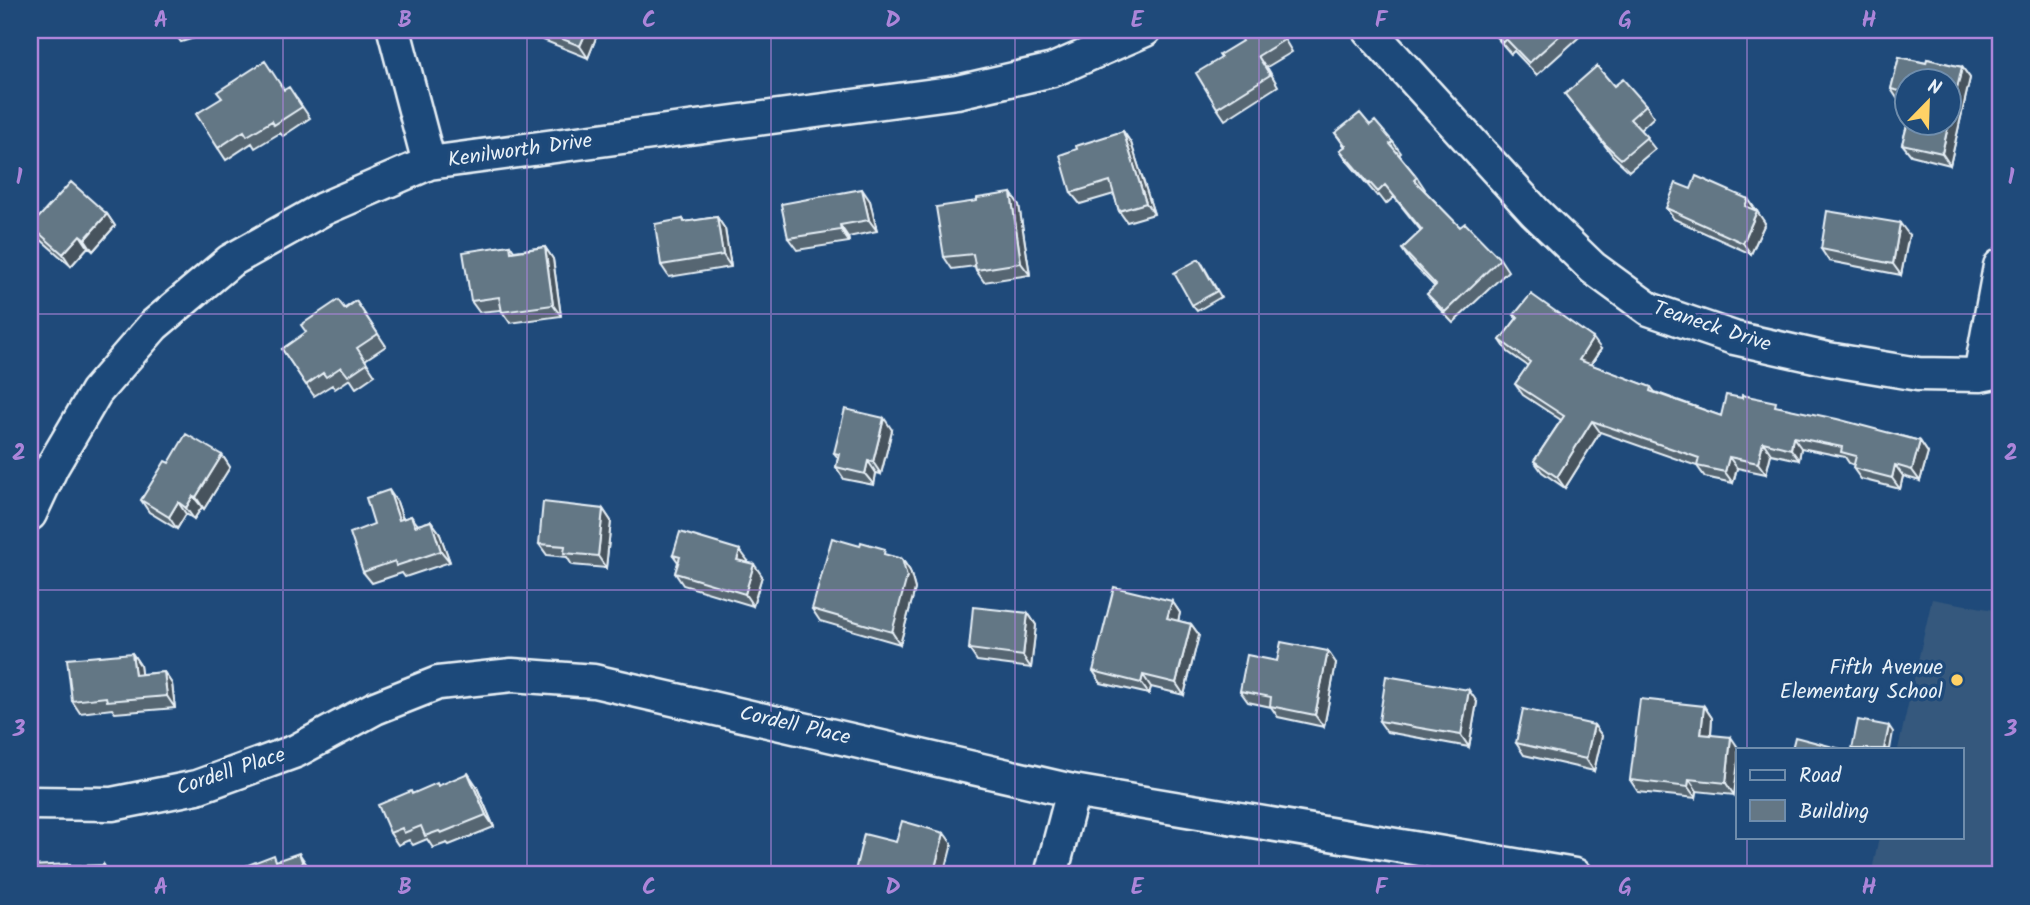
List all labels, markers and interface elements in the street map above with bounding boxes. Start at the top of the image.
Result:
text: A [154,3,168,39]
text: B [398,3,412,39]
text: C [642,3,656,39]
text: D [885,3,901,39]
text: E [1131,3,1145,39]
text: F [1375,3,1389,39]
text: G [1618,3,1632,39]
text: H [1862,3,1877,39]
north arrow [1894,66,1964,136]
text: N [1922,72,1945,104]
street label: Kenilworth Drive [446,124,595,177]
text: 1 [16,160,23,196]
text: 1 [2008,160,2015,196]
street label: Teaneck Drive [1649,292,1776,362]
text: 2 [12,436,26,472]
text: 2 [2004,436,2018,472]
place label: Fifth Avenue Elementary School [1780,652,1944,709]
marker: Fifth Avenue Elementary School [1949,672,1965,688]
street label: Cordell Place [736,697,854,755]
text: 3 [12,712,26,748]
text: 3 [2004,712,2018,748]
street label: Cordell Place [172,739,290,805]
legend [1736,748,1964,838]
text: Road [1799,760,1842,793]
text: Building [1799,796,1869,829]
text: A [154,870,168,905]
text: B [398,870,412,905]
text: C [642,870,656,905]
text: D [885,870,901,905]
text: E [1131,870,1145,905]
text: F [1375,870,1389,905]
text: G [1618,870,1632,905]
text: H [1862,870,1877,905]

